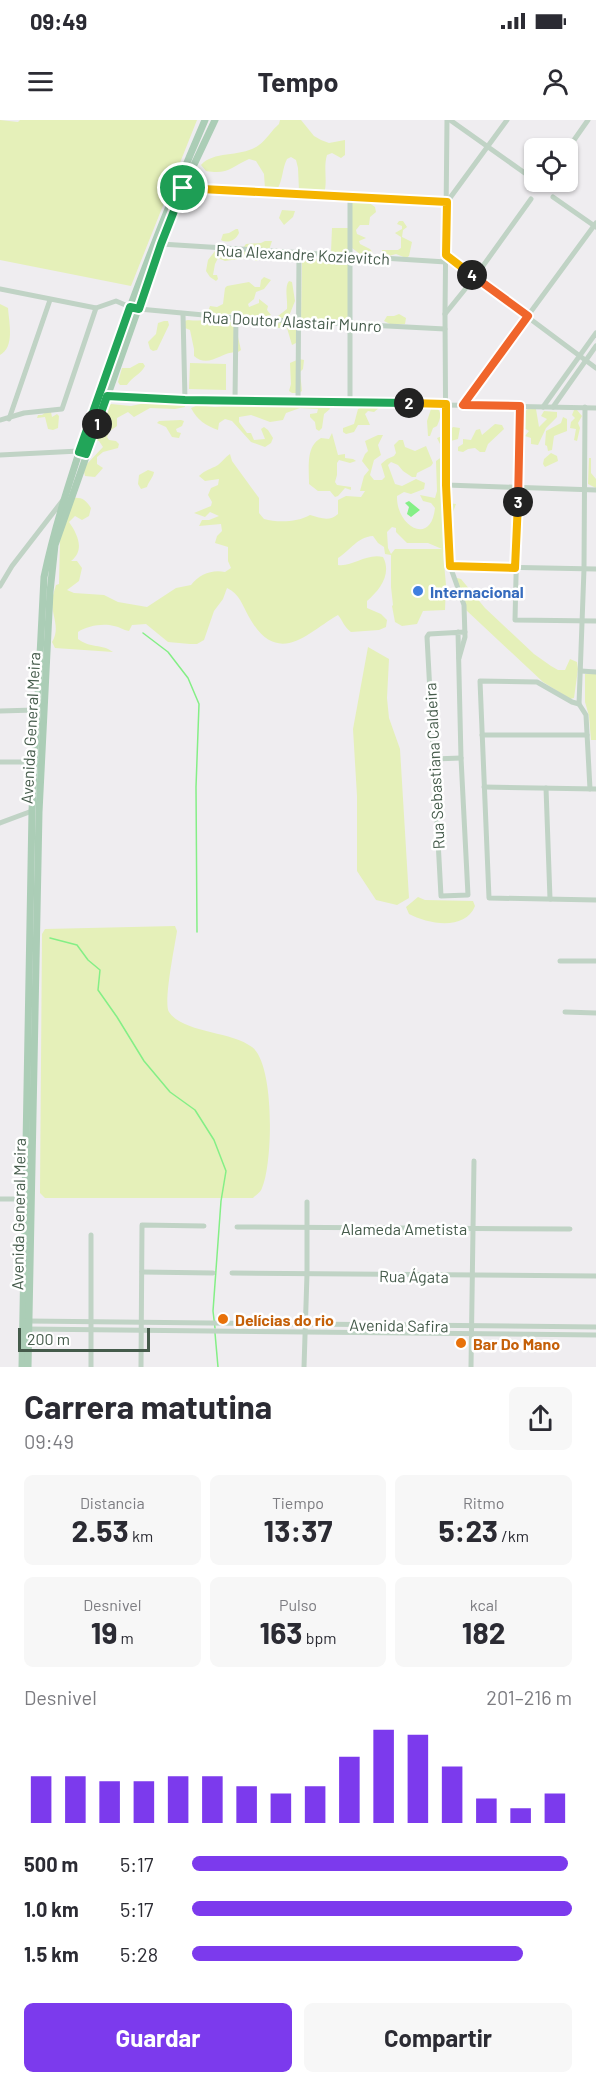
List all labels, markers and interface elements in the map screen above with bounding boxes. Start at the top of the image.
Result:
text: 09:49 [30,8,87,34]
icon: menu [24,65,57,98]
text: Tempo [257,65,339,97]
icon: person [539,65,572,98]
map controls [524,138,578,192]
button: locate [524,138,578,192]
pin [157,162,208,213]
icon: arrive [166,171,199,204]
street label: Rua Alexandre Kozievitch [216,240,390,268]
pin: 4 [457,260,487,290]
text: 4 [467,265,477,284]
street label: Rua Doutor Alastair Munro [202,307,382,335]
pin: 2 [394,388,424,418]
text: 2 [405,393,413,412]
pin: 1 [82,409,112,439]
text: 1 [94,414,100,433]
pin: 3 [503,487,533,517]
text: 3 [514,492,522,511]
place label: Internacional [430,582,524,601]
marker: Internacional [411,584,425,598]
street label: Avenida General Meira [17,652,43,804]
street label: Rua Sebastiana Caldeira [420,682,448,850]
street label: Avenida General Meira [7,1138,29,1290]
street label: Alameda Ametista [341,1219,467,1238]
street label: Rua Ágata [379,1266,449,1286]
place label: Delícias do rio [235,1310,334,1329]
marker: Delícias do rio [216,1312,230,1326]
street label: Avenida Safira [349,1315,449,1335]
scale bar [18,1325,150,1352]
text: 200 m [27,1329,70,1348]
place label: Bar Do Mano [473,1334,560,1353]
marker: Bar Do Mano [454,1336,468,1350]
text: Carrera matutina [24,1386,272,1426]
button: share [509,1387,572,1450]
text: 09:49 [24,1429,74,1453]
text: Distancia [80,1493,145,1512]
text: Tiempo [272,1493,324,1512]
text: Ritmo [463,1493,504,1512]
text: 2.53 [71,1512,129,1548]
text: 13:37 [264,1512,332,1548]
text: 5:23 [438,1512,498,1548]
text: km [129,1526,153,1545]
text: /km [498,1526,529,1545]
text: Desnivel [83,1595,141,1614]
text: Pulso [279,1595,317,1614]
text: kcal [470,1595,498,1614]
text: 19 [91,1614,117,1650]
text: 163 [260,1614,302,1650]
text: 182 [462,1614,505,1650]
text: m [117,1628,134,1647]
text: bpm [302,1628,336,1647]
text: Desnivel [24,1685,97,1709]
text: 201–216 m [486,1685,572,1709]
text: 500 m [24,1852,78,1876]
text: 5:17 [120,1852,154,1876]
text: 1.0 km [24,1897,79,1921]
text: 5:17 [120,1897,154,1921]
text: 1.5 km [24,1942,79,1966]
text: 5:28 [120,1942,158,1966]
button: Guardar [24,2003,292,2072]
button: Compartir [304,2003,572,2072]

